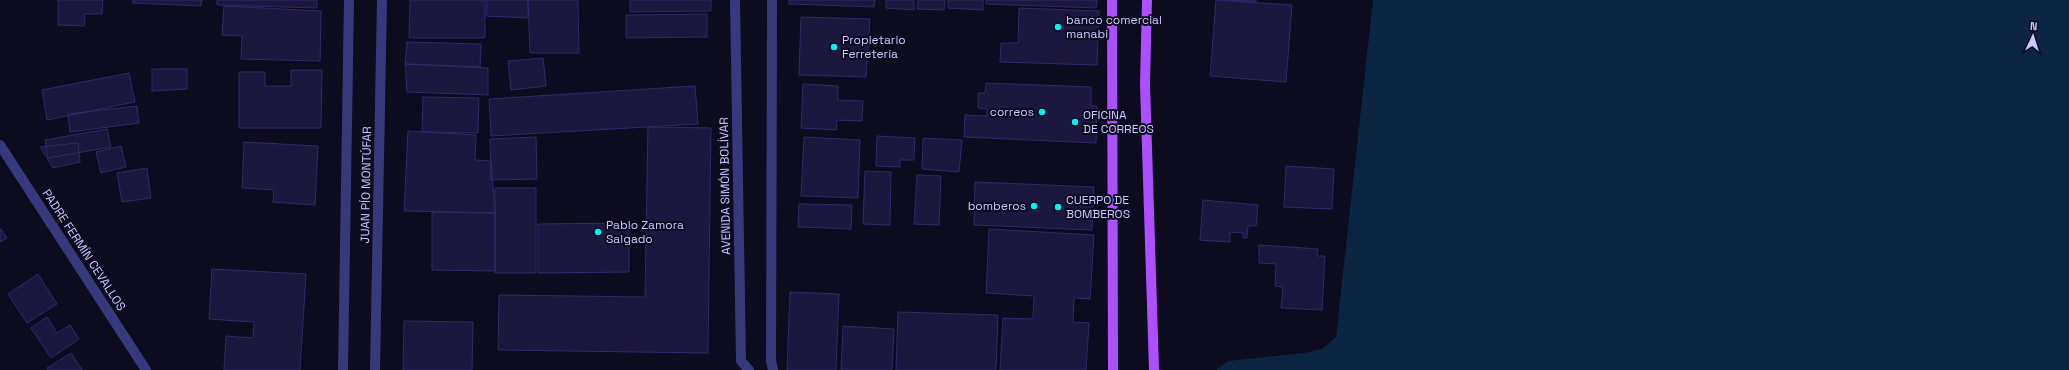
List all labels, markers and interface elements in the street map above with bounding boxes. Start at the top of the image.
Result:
place label: banco comercial manabi [1066,12,1162,42]
north arrow [2013,16,2053,56]
text: N [2030,19,2038,33]
marker: banco comercial manabi [1053,22,1063,32]
place label: Propietario Ferretería [842,32,906,62]
marker: Propietario Ferretería [829,42,839,52]
place label: correos [990,104,1034,120]
marker: correos [1037,107,1047,117]
place label: OFICINA DE CORREOS [1083,107,1154,137]
street label: AVENIDA SIMÓN BOLÍVAR [716,117,734,255]
marker: OFICINA DE CORREOS [1070,117,1080,127]
street label: JUAN PÍO MONTÚFAR [357,126,375,244]
street label: PADRE FERMÍN CEVALLOS [39,186,129,314]
place label: CUERPO DE BOMBEROS [1066,192,1130,222]
place label: bomberos [968,198,1026,214]
marker: bomberos [1029,201,1039,211]
marker: CUERPO DE BOMBEROS [1053,202,1063,212]
place label: Pablo Zamora Salgado [606,217,684,247]
marker: Pablo Zamora Salgado [593,227,603,237]

